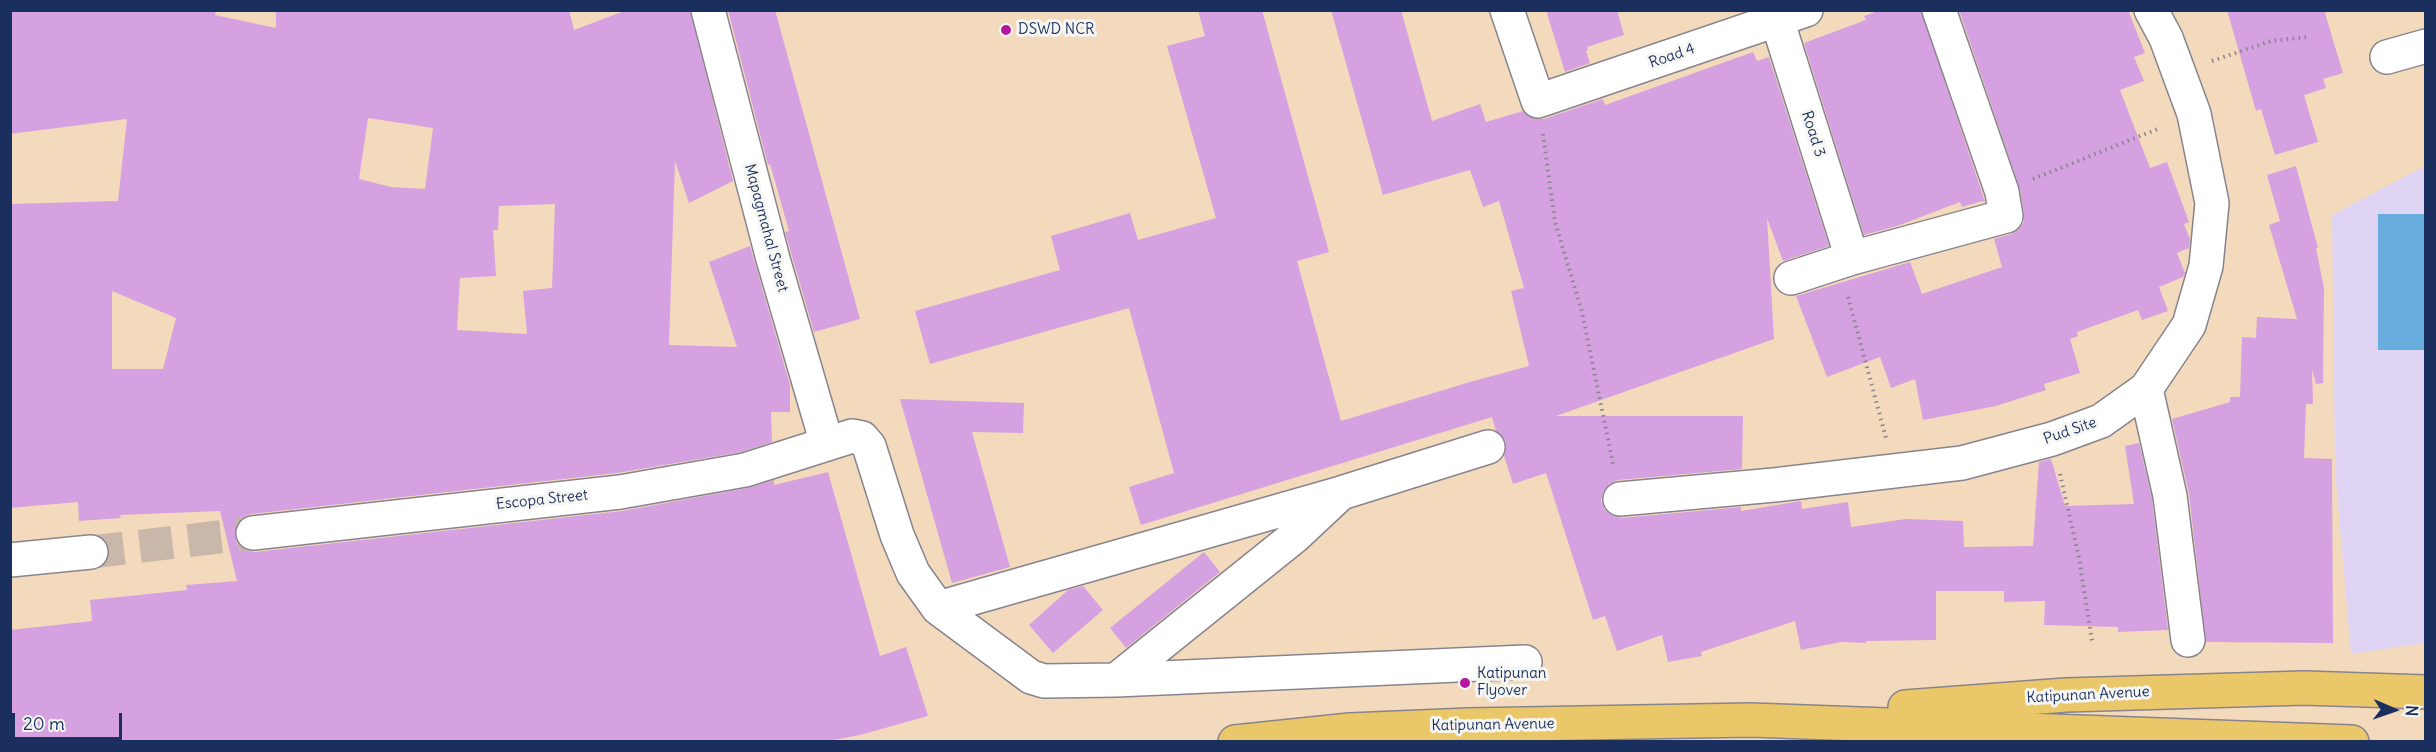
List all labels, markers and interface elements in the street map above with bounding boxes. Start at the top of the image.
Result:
place label: DSWD NCR [1018,21,1095,39]
marker: DSWD NCR [999,23,1013,37]
street label: Road 4 [1647,40,1697,72]
street label: Road 3 [1797,109,1829,159]
street label: Mapagmahal Street [740,162,792,294]
street label: Pud Site [2041,414,2099,448]
street label: Escopa Street [495,486,589,514]
place label: Katipunan Flyover [1477,665,1546,700]
marker: Katipunan Flyover [1458,676,1472,690]
north arrow [2364,680,2424,740]
street label: Katipunan Avenue [2026,683,2150,707]
scale bar [15,701,124,739]
text: N [2402,705,2422,717]
text: 20 m [23,712,65,735]
street label: Katipunan Avenue [1431,715,1555,735]

